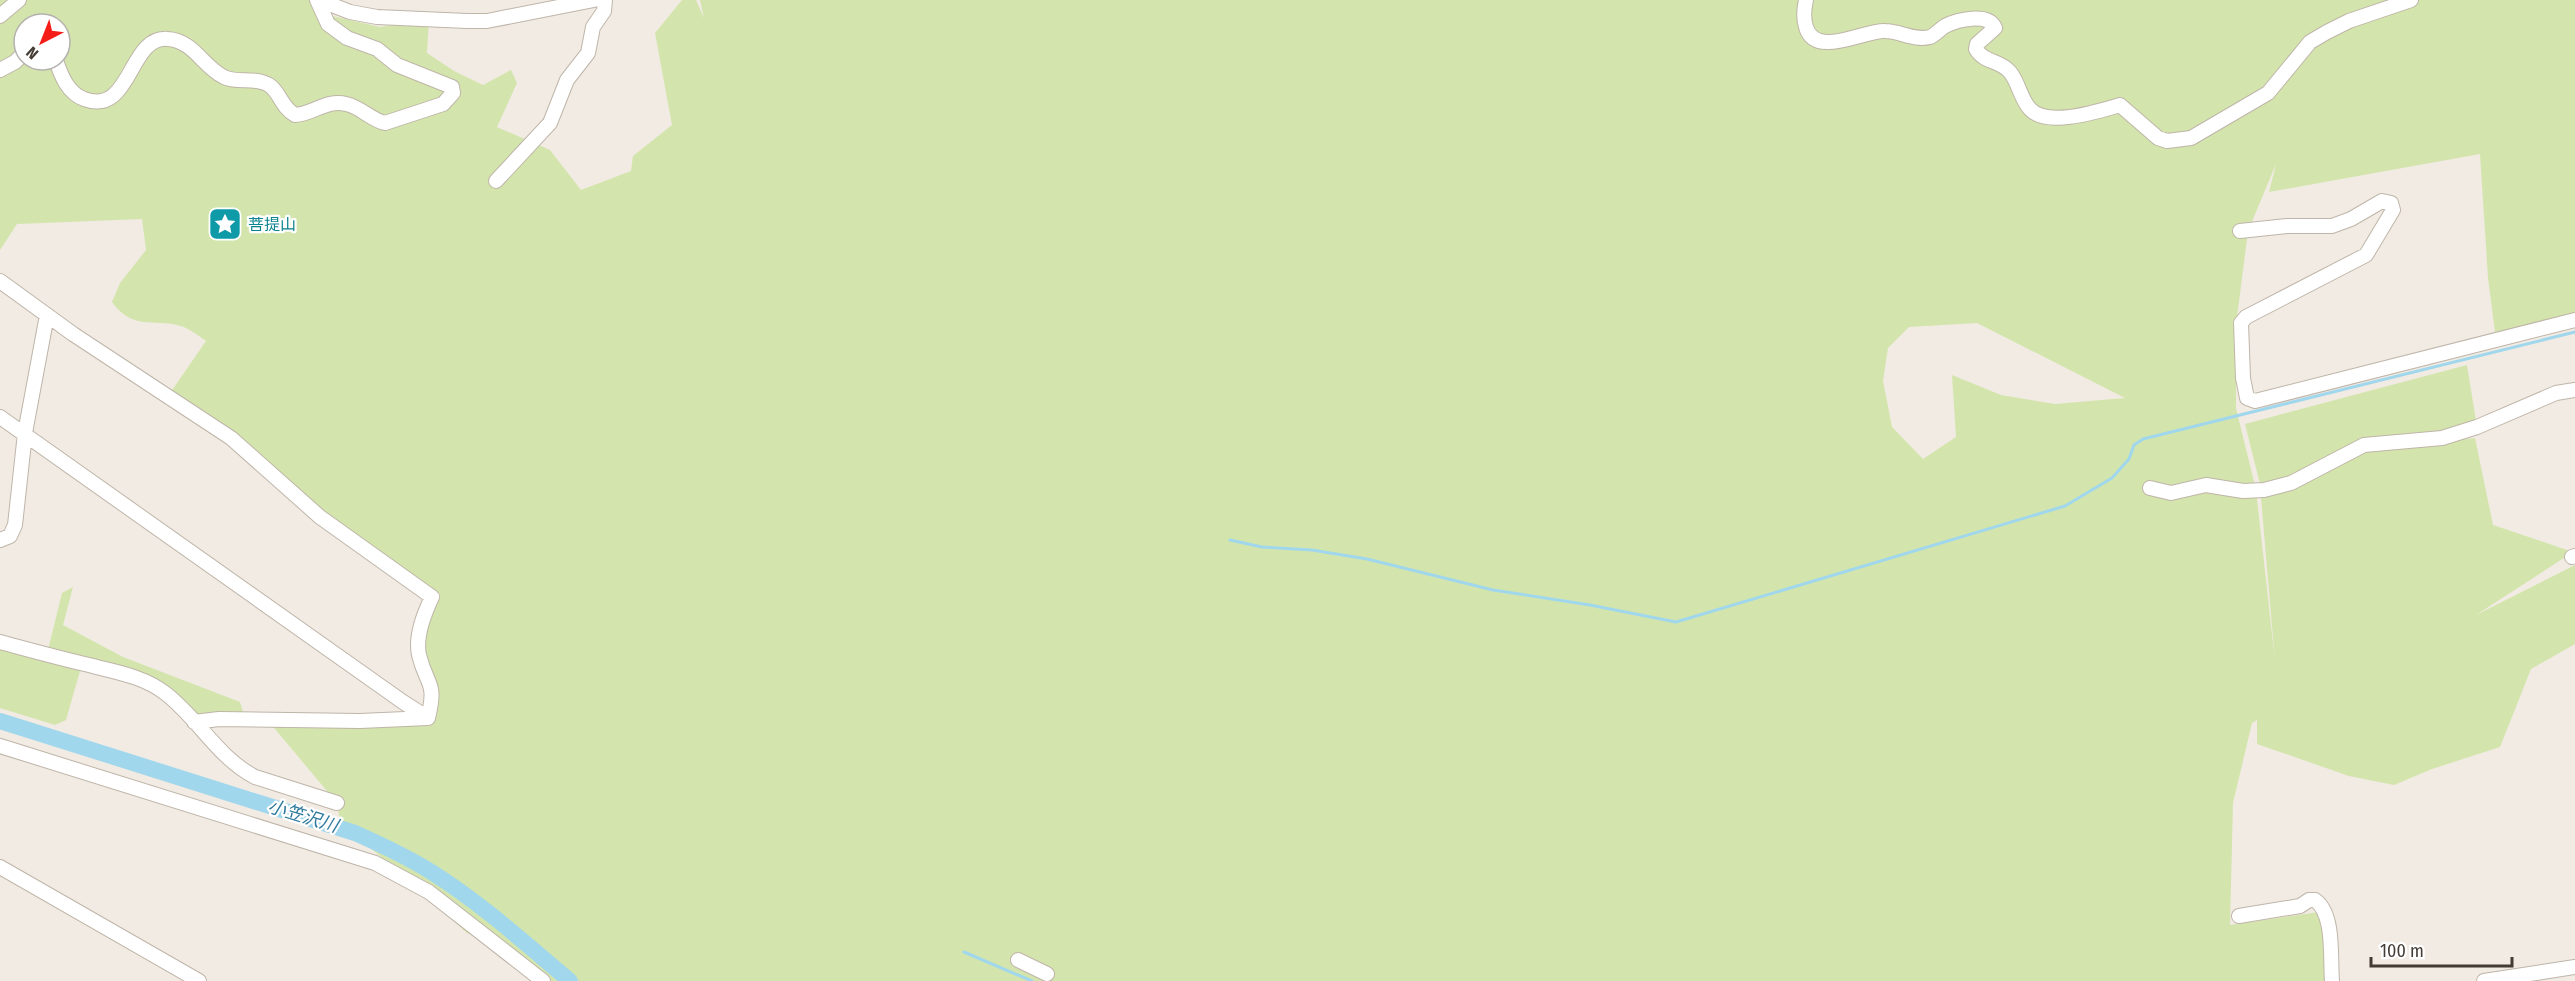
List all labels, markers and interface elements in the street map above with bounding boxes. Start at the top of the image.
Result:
north arrow [12,12,72,72]
text: N [22,43,42,63]
place icon: 菩提山 [207,206,243,242]
place label: 菩提山 [248,215,296,234]
water label: 小笠沢川 [265,795,343,838]
scale bar [2371,930,2512,968]
text: 100 m [2380,940,2424,962]

